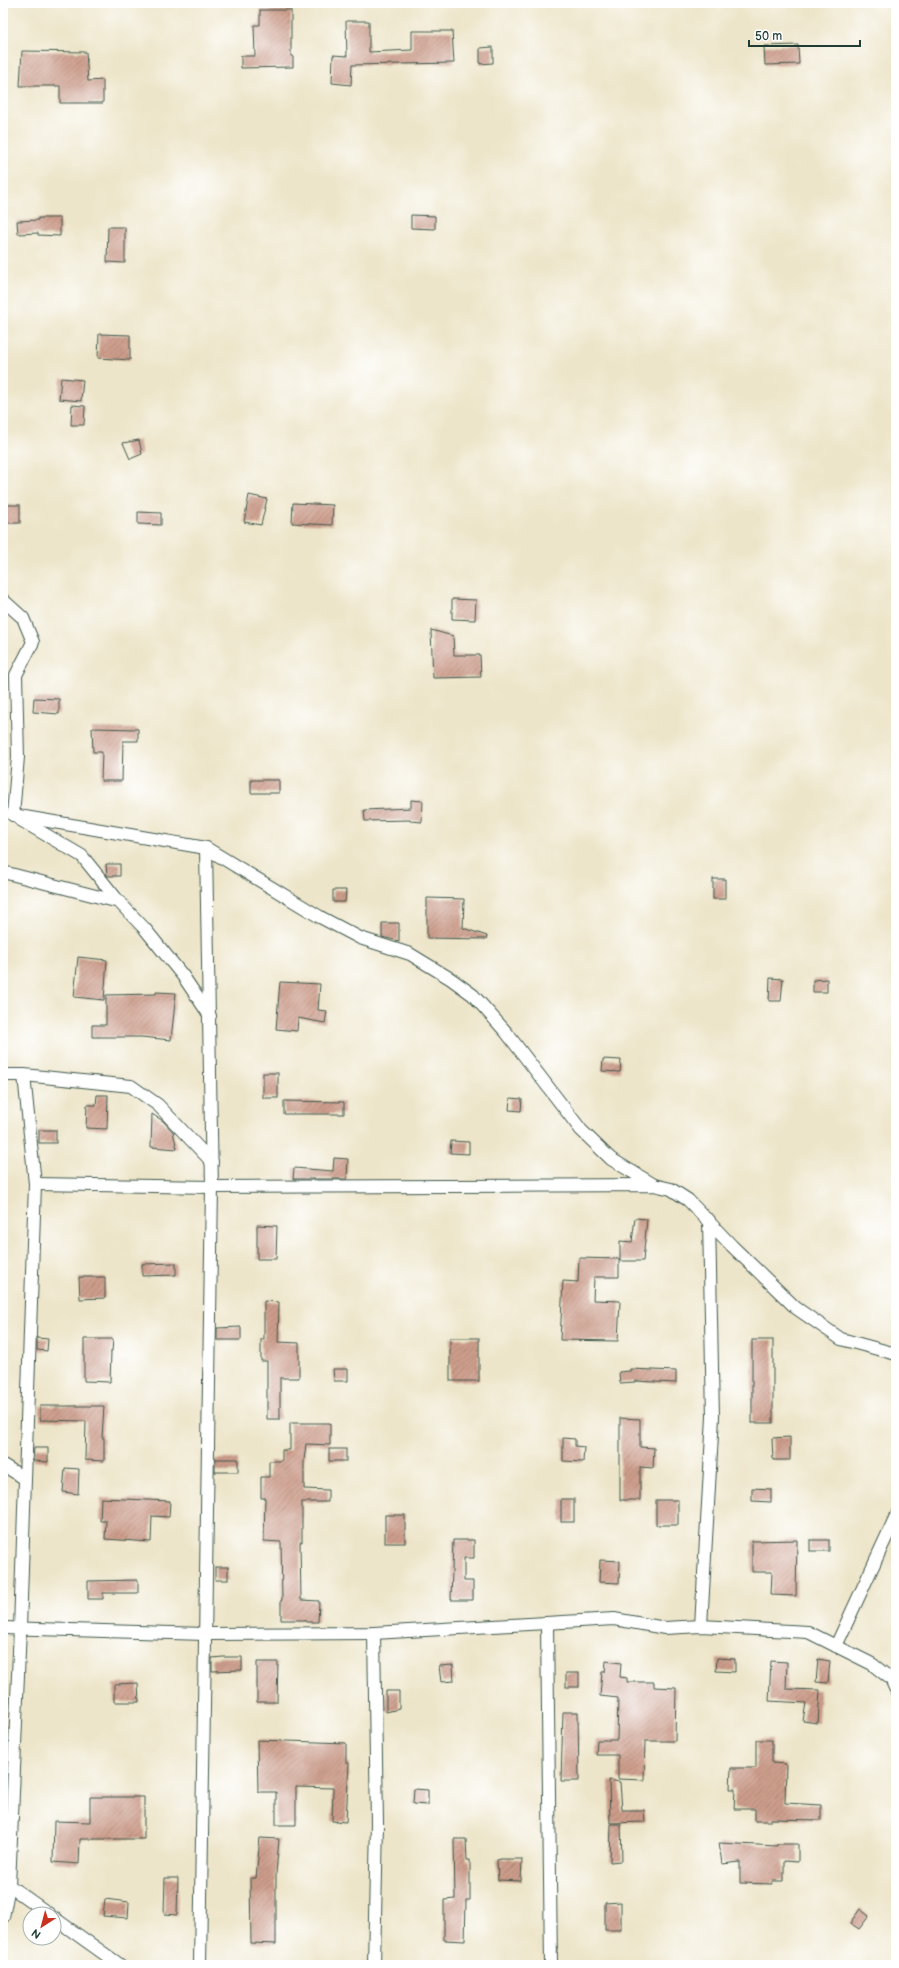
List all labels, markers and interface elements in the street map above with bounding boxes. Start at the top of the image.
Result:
scale bar [749,22,860,48]
text: 50 m [755,29,782,44]
north arrow [22,1906,62,1946]
text: N [29,1926,44,1941]

